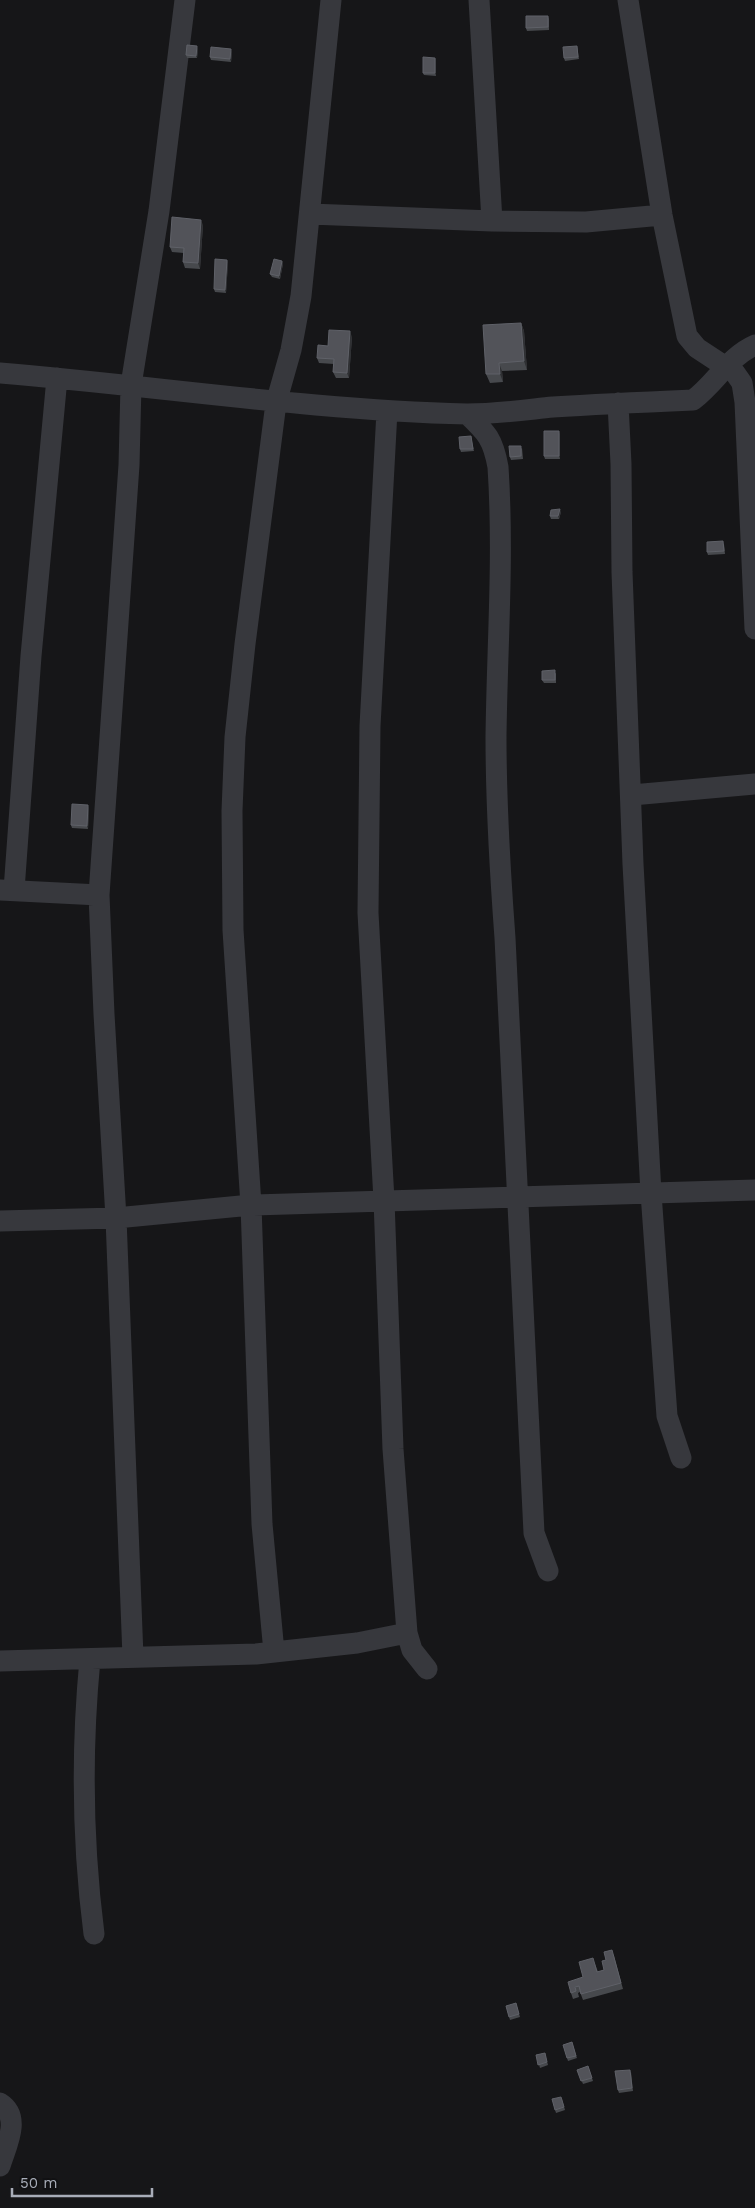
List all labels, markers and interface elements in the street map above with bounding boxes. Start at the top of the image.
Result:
scale bar [12,2166,152,2198]
text: 50 m [20,2174,57,2192]

